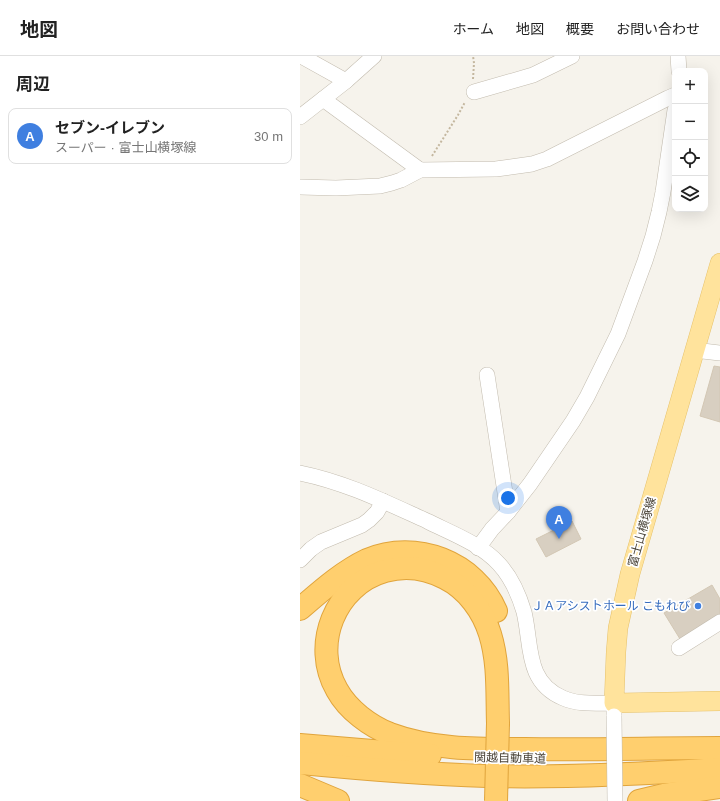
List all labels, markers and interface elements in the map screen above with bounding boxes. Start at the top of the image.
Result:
text: 地図 [20,19,58,40]
text: ホーム [452,21,494,37]
text: 地図 [516,21,544,37]
text: 概要 [566,21,594,37]
text: お問い合わせ [616,21,700,37]
map controls [672,68,708,212]
button: + [672,68,708,104]
text: 周辺 [16,75,50,94]
button: − [672,104,708,140]
text: セブン-イレブン [55,119,165,136]
text: A [25,129,35,144]
text: 30 m [254,129,283,144]
text: スーパー · 富士山横塚線 [55,140,196,155]
button: locate [672,140,708,176]
button: layers [672,176,708,212]
your location [498,488,518,508]
street label: 富士山横塚線 [625,495,659,569]
pin: A [546,506,572,539]
place label: ＪＡアシストホール こもれび [531,599,690,613]
marker: ＪＡアシストホール こもれび [693,601,703,611]
street label: 関越自動車道 [474,750,546,766]

